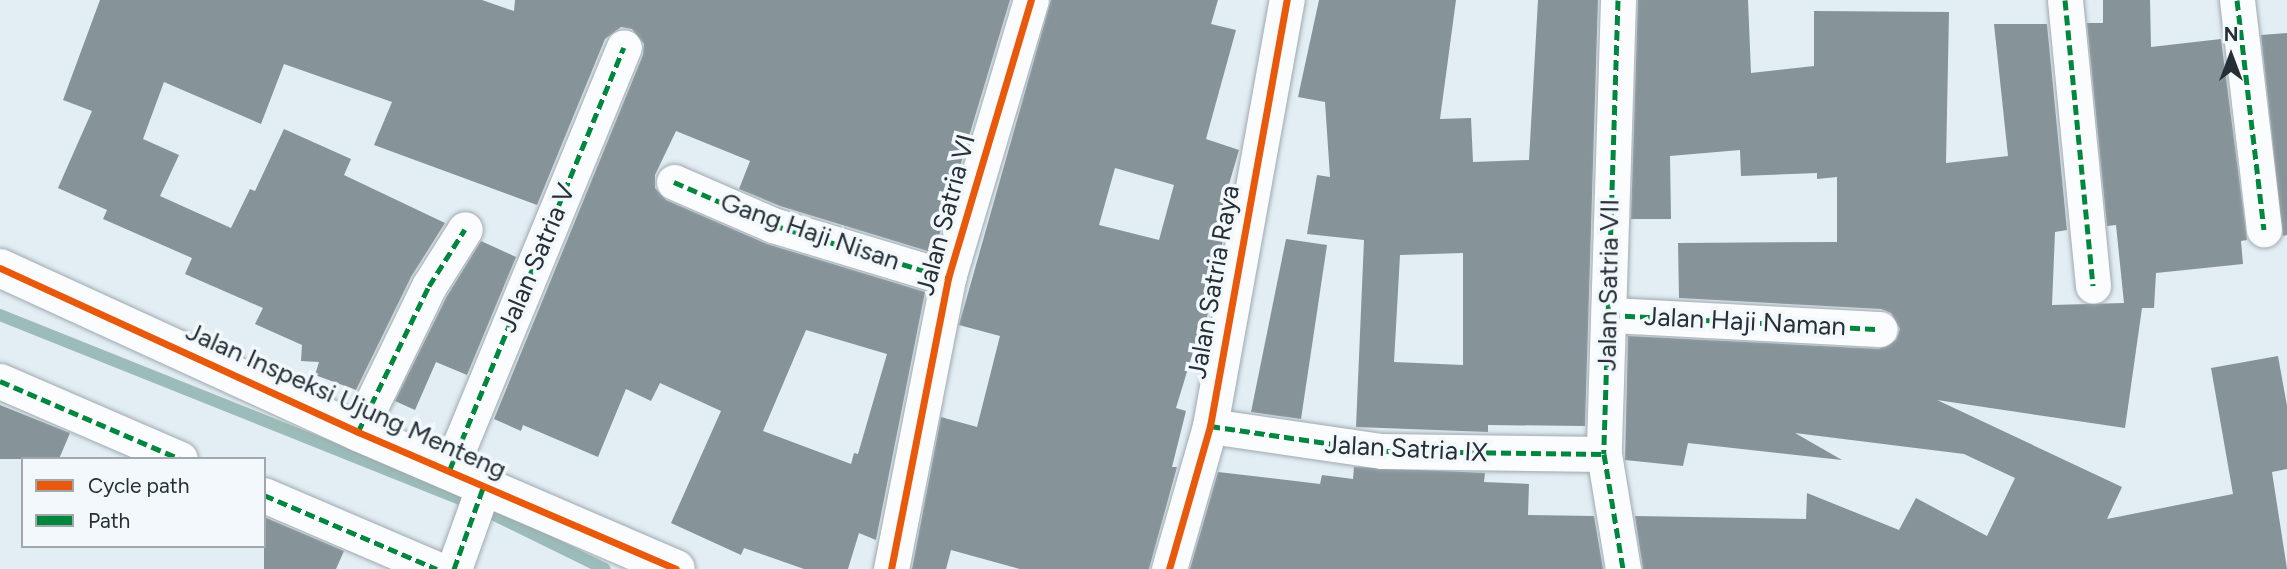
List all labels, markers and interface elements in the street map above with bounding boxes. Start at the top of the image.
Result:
north arrow [2196,21,2266,91]
text: N [2224,23,2238,46]
street label: Jalan Satria VI [910,131,982,299]
street label: Jalan Satria V [492,179,582,337]
street label: Jalan Satria Raya [1182,183,1246,381]
street label: Gang Haji Nisan [716,187,904,277]
street label: Jalan Satria VII [1592,199,1626,371]
street label: Jalan Haji Naman [1643,301,1847,343]
street label: Jalan Inspeksi Ujung Menteng [181,316,511,486]
street label: Jalan Satria IX [1324,429,1488,469]
legend [21,457,266,548]
text: Cycle path [88,473,189,498]
text: Path [88,508,130,533]

